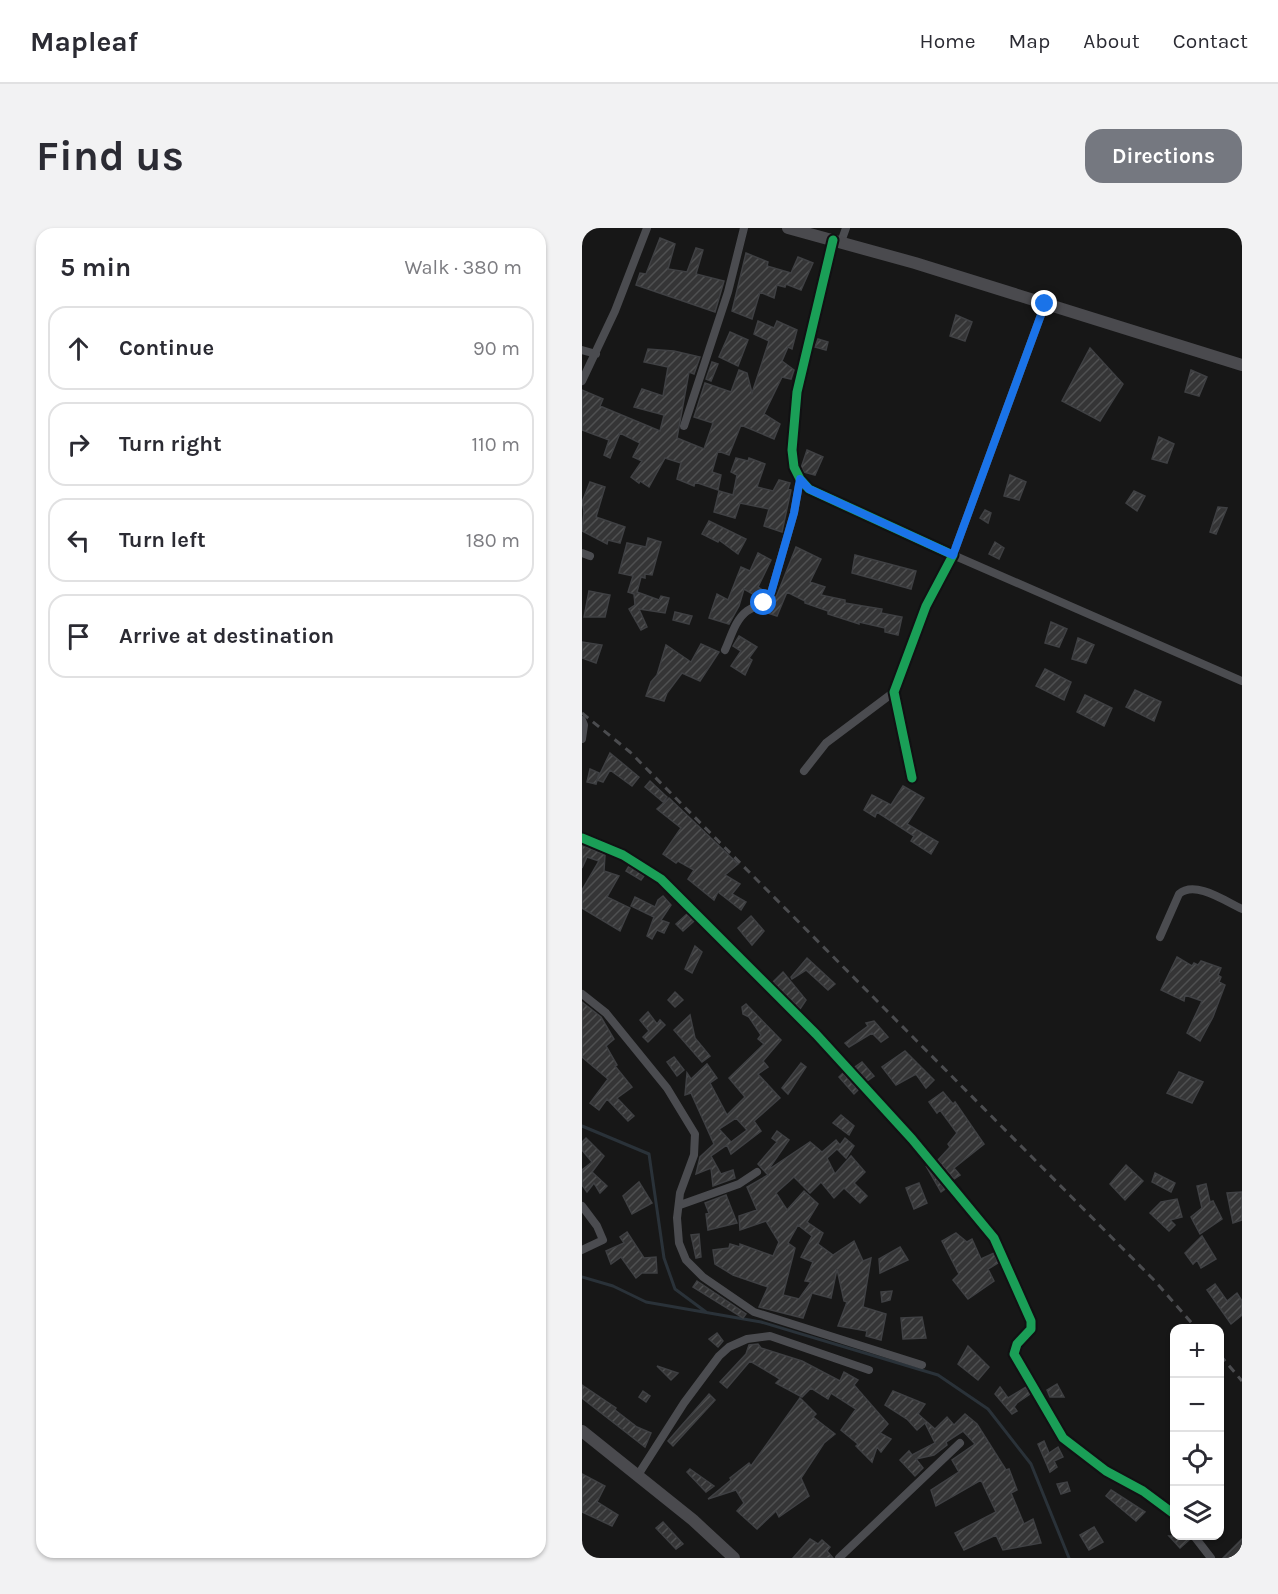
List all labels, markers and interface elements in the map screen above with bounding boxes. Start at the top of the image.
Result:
text: Mapleaf [30,25,138,58]
text: Home [920,29,976,53]
text: Map [1009,29,1050,53]
text: About [1083,29,1140,53]
text: Contact [1173,29,1248,53]
button: Directions [1085,129,1242,183]
text: Find us [36,131,184,181]
text: 5 min [60,252,131,283]
text: Walk · 380 m [404,256,522,279]
route end [1031,290,1057,316]
icon: ahead [62,332,95,365]
text: Continue [119,335,214,361]
text: 90 m [473,337,520,360]
icon: right [62,428,95,461]
text: Turn right [119,431,222,457]
text: 110 m [471,433,520,456]
icon: left [62,524,95,557]
text: Turn left [119,527,206,553]
text: 180 m [466,529,520,552]
route start [750,589,776,615]
icon: arrive [62,620,95,653]
text: Arrive at destination [119,623,334,649]
map controls [1170,1324,1224,1540]
button: + [1170,1324,1224,1378]
button: − [1170,1378,1224,1432]
button: locate [1170,1432,1224,1486]
button: layers [1170,1486,1224,1540]

